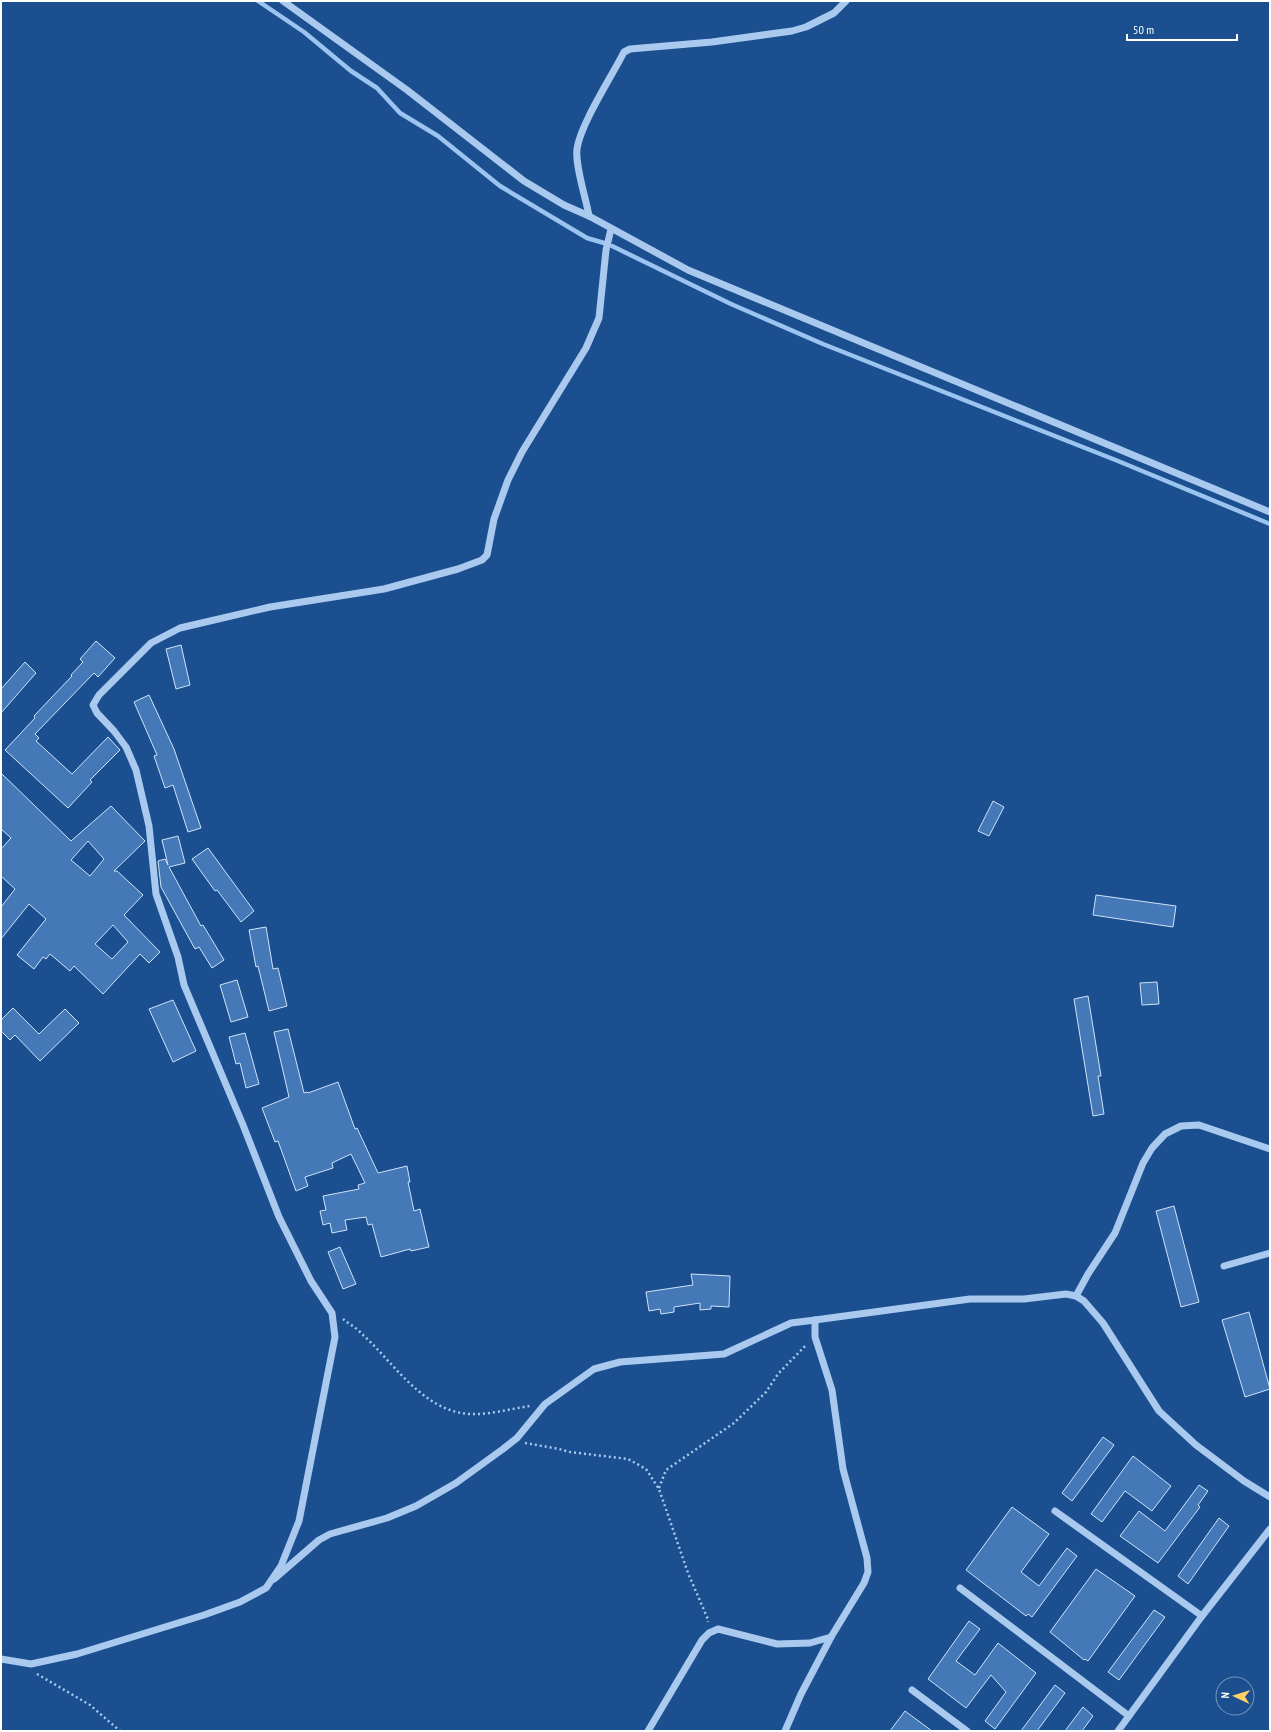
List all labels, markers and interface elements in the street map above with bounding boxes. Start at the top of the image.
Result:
scale bar [1127,16,1237,42]
text: 50 m [1133,22,1154,37]
north arrow [1215,1676,1255,1716]
text: N [1218,1692,1232,1699]

